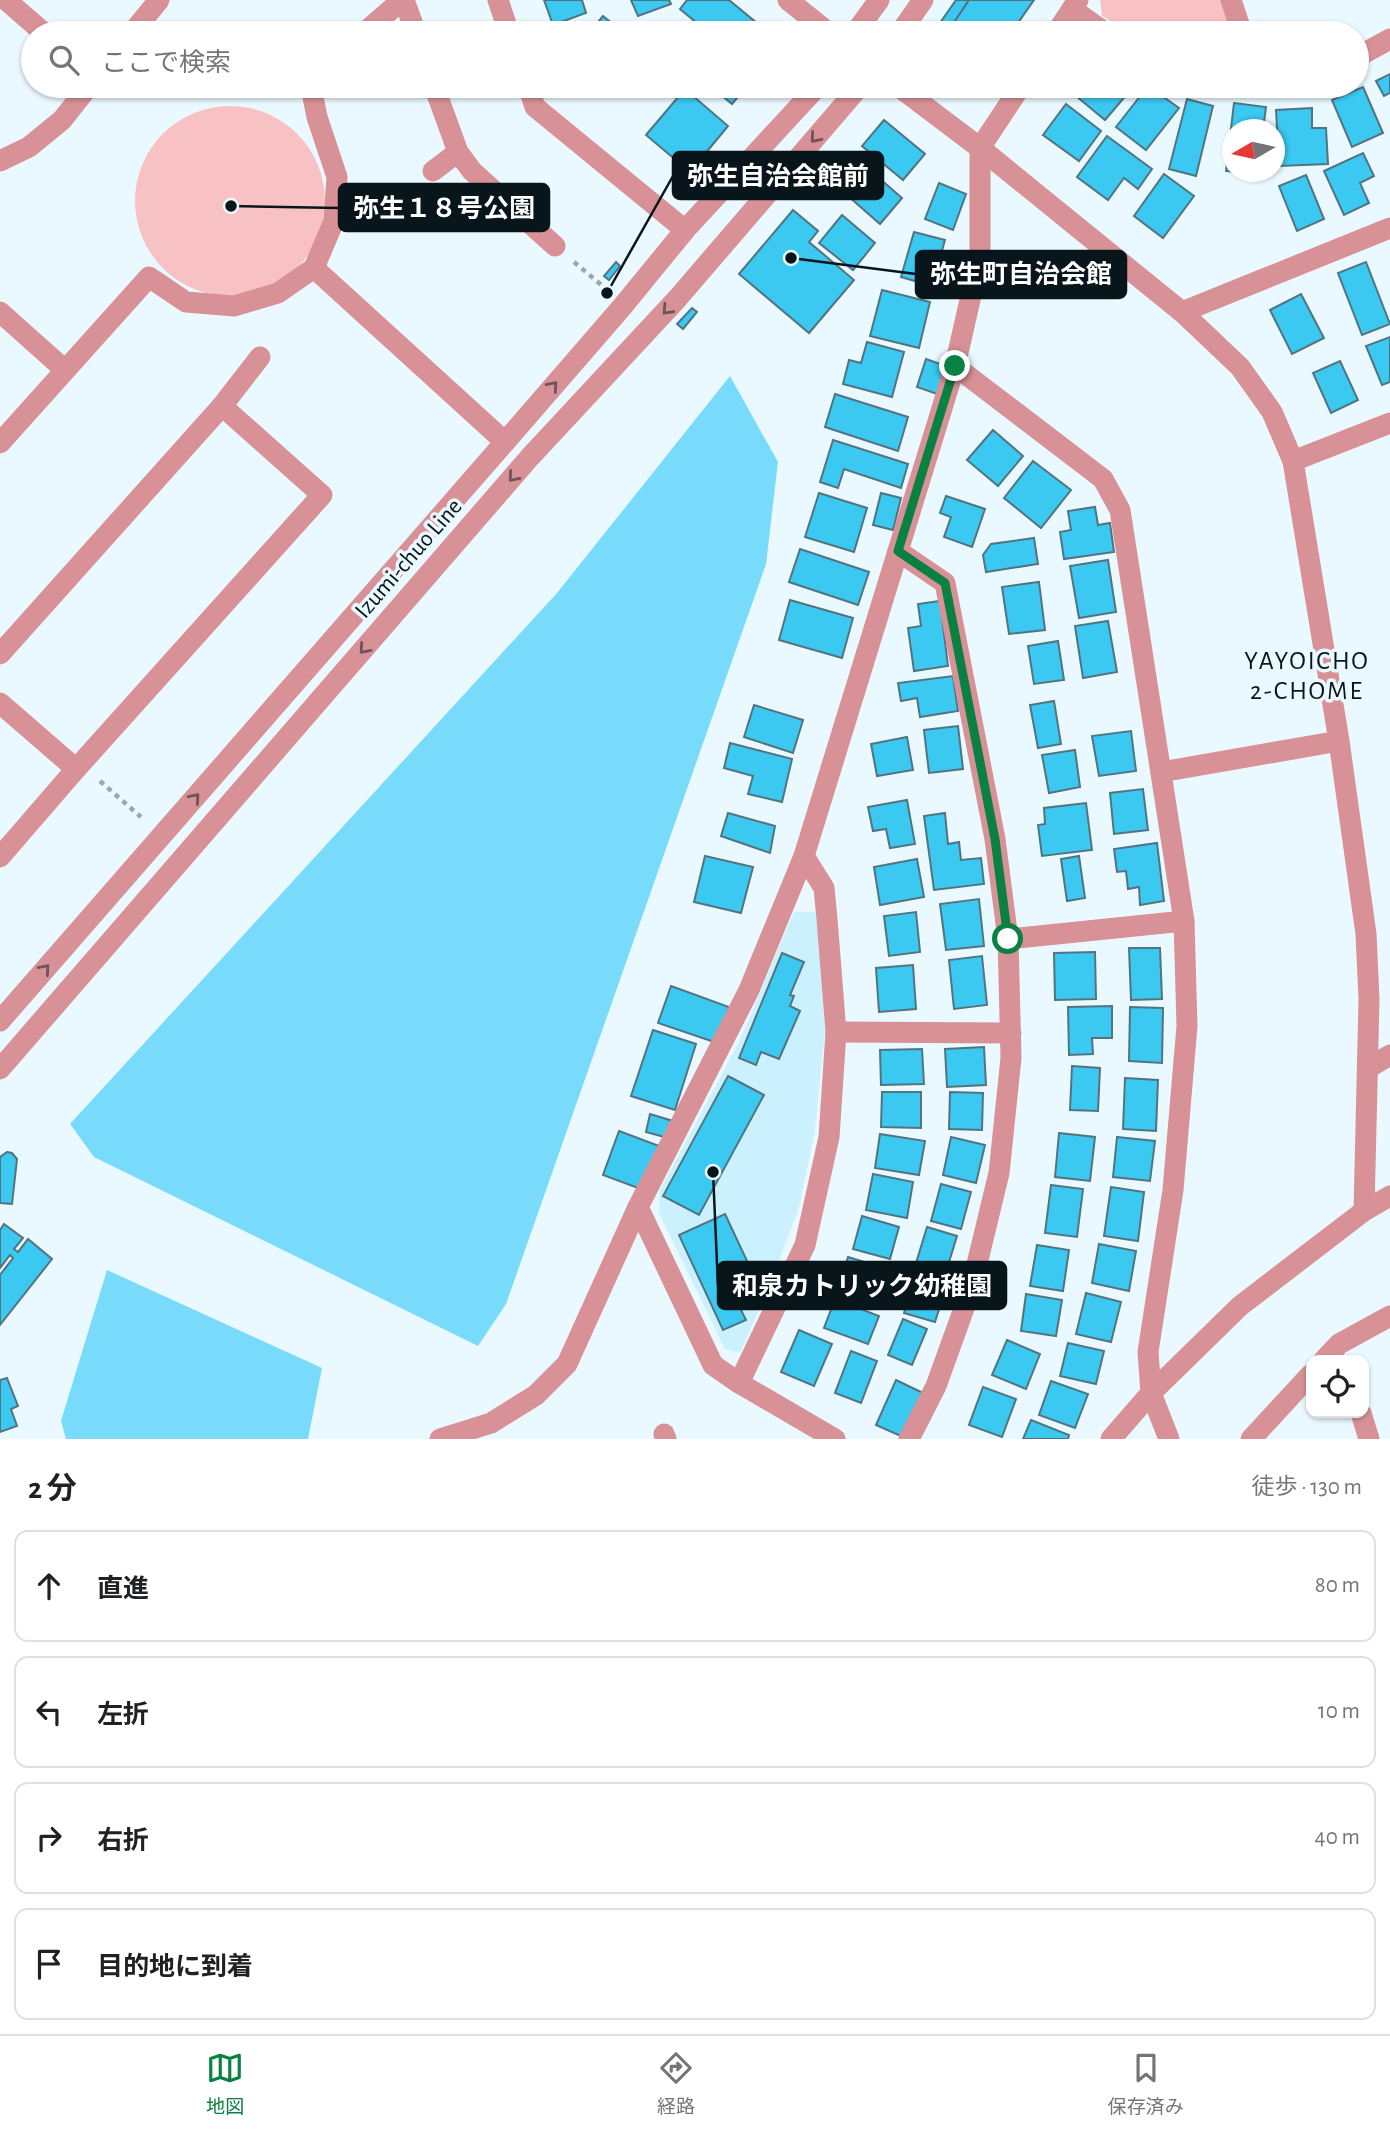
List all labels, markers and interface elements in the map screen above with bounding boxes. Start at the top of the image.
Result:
search box [21,21,1369,98]
icon: search [45,41,83,79]
text: ここで検索 [101,50,231,76]
north arrow [1222,119,1285,182]
one-way arrow [811,129,823,142]
callout: 弥生自治会館前 [673,152,883,199]
text: 弥生自治会館前 [687,162,869,190]
callout: 弥生１８号公園 [339,184,549,231]
text: 弥生１８号公園 [353,194,535,222]
callout: 弥生町自治会館 [916,251,1126,298]
text: 弥生町自治会館 [930,260,1112,288]
one-way arrow [663,302,676,315]
route end [939,350,970,381]
one-way arrow [545,382,557,395]
one-way arrow [509,469,521,482]
street label: Izumi-chuo Line [351,494,467,623]
one-way arrow [360,641,372,654]
district label: YAYOICHO 2-CHOME [1244,648,1370,704]
one-way arrow [186,793,199,806]
route start [992,923,1023,954]
one-way arrow [37,964,49,977]
callout: 和泉カトリック幼稚園 [718,1262,1006,1309]
text: 和泉カトリック幼稚園 [732,1272,992,1300]
map controls [1306,1355,1369,1418]
button: locate [1306,1355,1369,1418]
text: 2 分 [28,1474,77,1504]
text: 徒歩 · 130 m [1251,1476,1362,1499]
icon: ahead [30,1567,68,1605]
text: 80 m [1315,1574,1360,1597]
text: 直進 [97,1576,149,1602]
icon: left [30,1693,68,1731]
text: 10 m [1318,1700,1360,1723]
text: 左折 [97,1702,149,1728]
icon: right [30,1819,68,1857]
text: 40 m [1315,1826,1360,1849]
text: 右折 [97,1828,149,1854]
icon: arrive [30,1945,68,1983]
text: 目的地に到着 [97,1954,253,1980]
tab: 地図 [206,2049,244,2119]
tab: 経路 [657,2049,695,2119]
tab: 保存済み [1108,2049,1184,2119]

